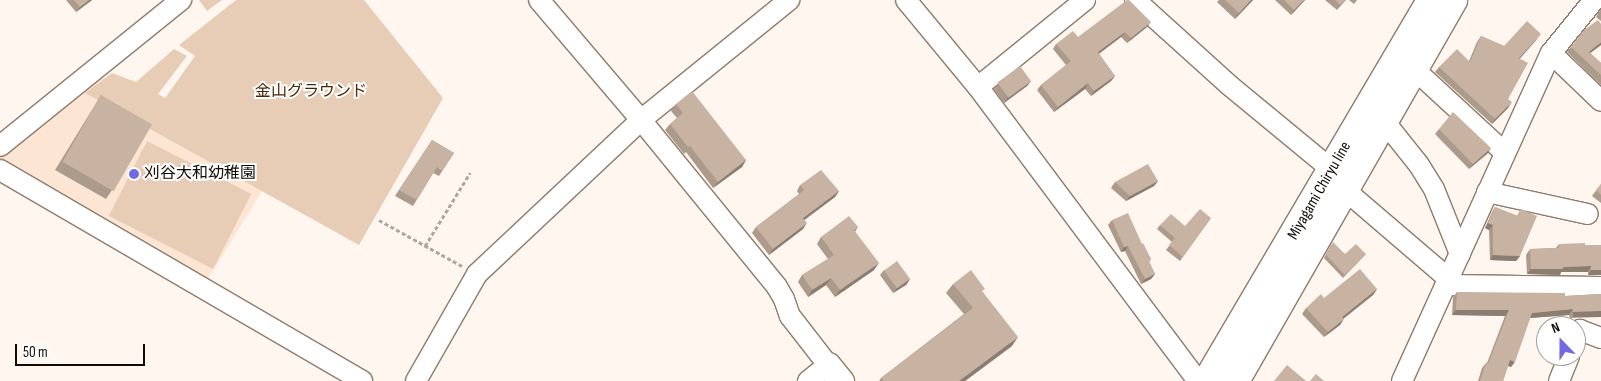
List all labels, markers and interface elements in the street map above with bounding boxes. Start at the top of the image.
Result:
park label: 金山グラウンド [255,82,367,102]
street label: Miyagami Chiryu line [1284,139,1356,243]
place label: 刈谷大和幼稚園 [144,164,256,184]
marker: 刈谷大和幼稚園 [128,168,140,180]
north arrow [1536,316,1586,366]
text: N [1549,318,1562,337]
scale bar [18,334,148,366]
text: 50 m [23,343,48,362]

